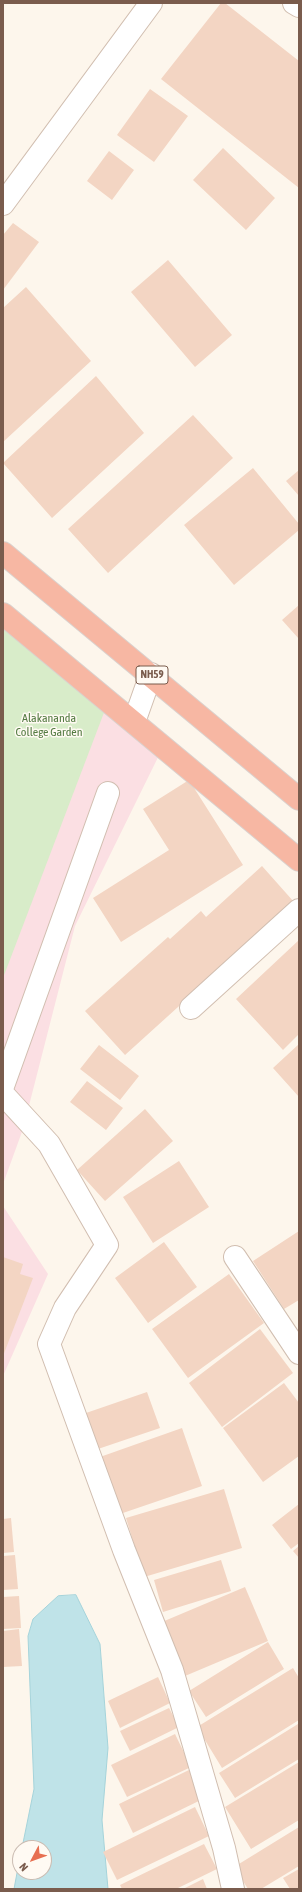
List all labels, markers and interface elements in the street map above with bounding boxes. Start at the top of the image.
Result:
road number: NH59 [136,666,168,684]
park label: Alakananda College Garden [15,711,83,739]
north arrow [12,1840,52,1880]
text: N [17,1861,30,1874]

